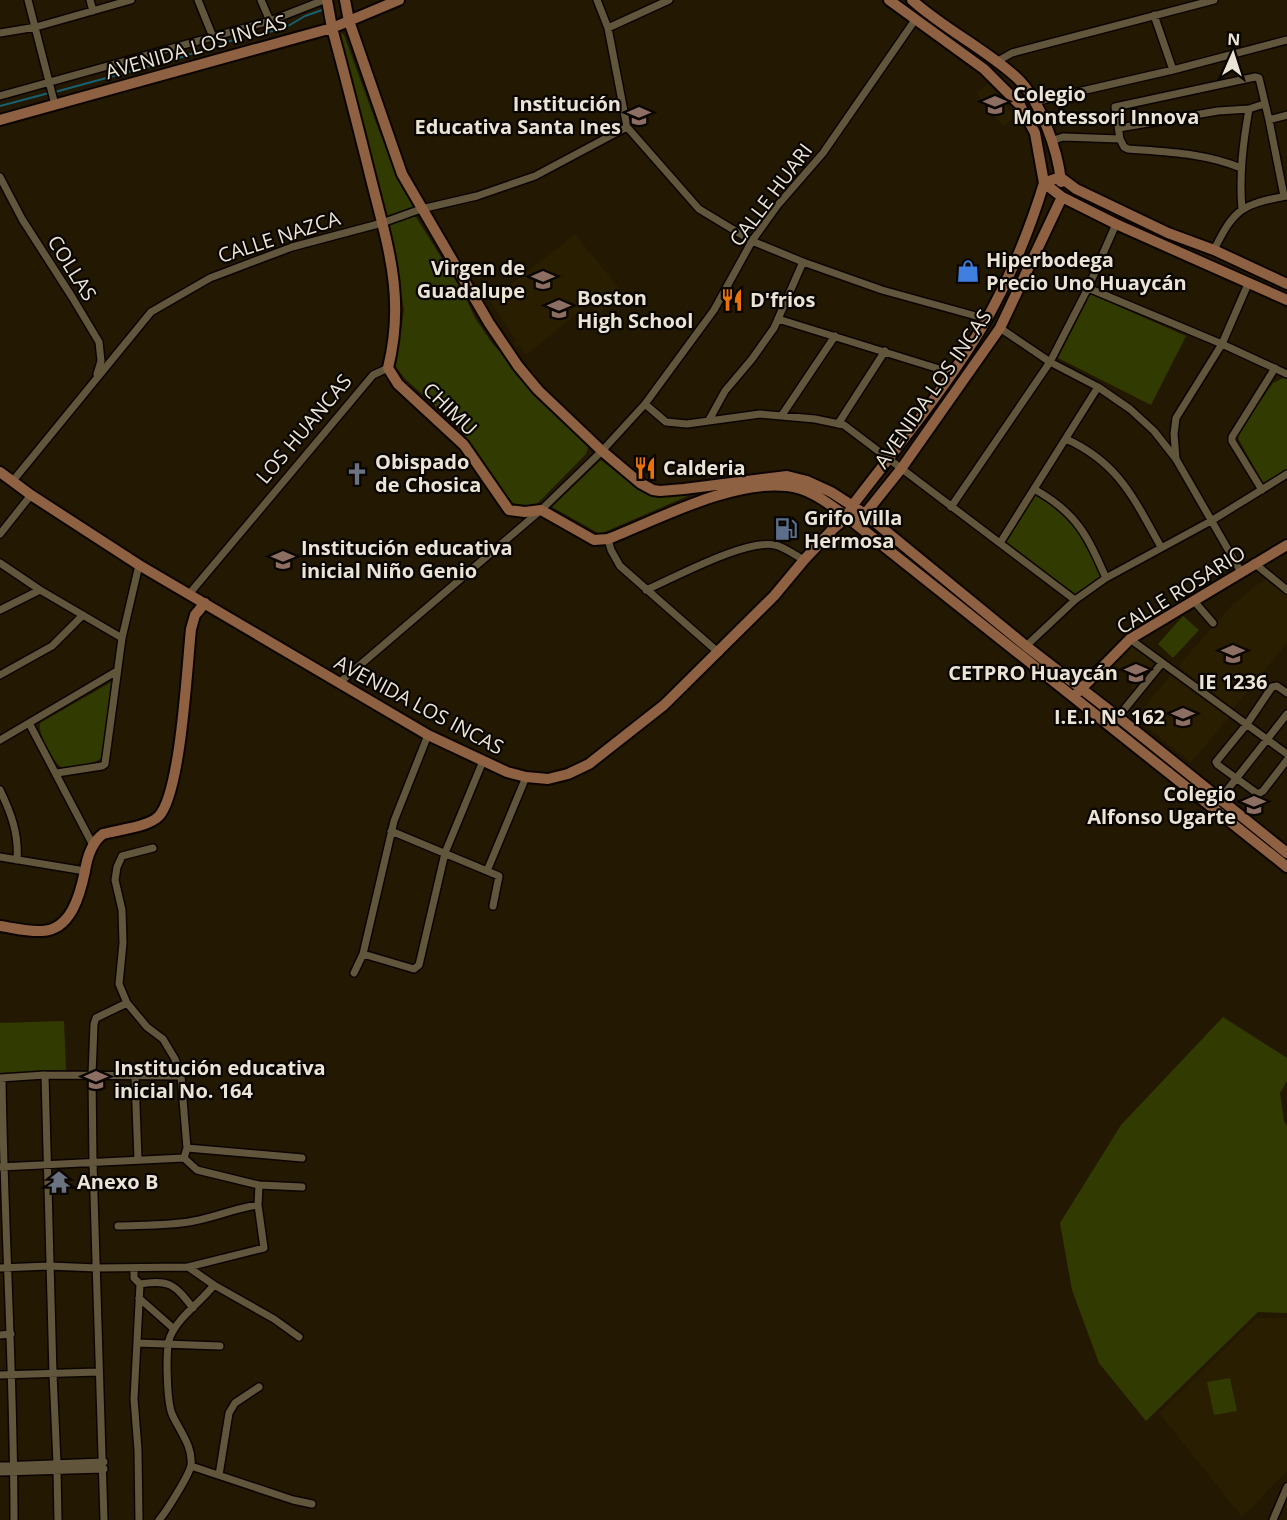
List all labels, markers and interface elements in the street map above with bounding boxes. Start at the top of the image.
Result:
street label: AVENIDA LOS INCAS [102,8,290,85]
north arrow [1203,24,1263,84]
text: N [1227,28,1241,50]
place label: Colegio Montessori Innova [1013,80,1199,130]
place label: Institución Educativa Santa Ines [414,90,621,140]
school or university icon: Colegio Montessori Innova [982,92,1008,118]
school or university icon: Institución Educativa Santa Ines [626,103,652,129]
street label: CALLE HUARI [723,138,818,252]
street label: CALLE NAZCA [214,204,344,269]
street label: COLLAS [42,230,103,306]
place label: Hiperbodega Precio Uno Huaycán [986,246,1187,296]
place label: Virgen de Guadalupe [417,254,525,304]
shop icon: Hiperbodega Precio Uno Huaycán [955,258,981,284]
school or university icon: Virgen de Guadalupe [530,267,556,293]
place label: Boston High School [577,284,693,334]
place label: D'frios [750,286,815,313]
restaurant icon: D'frios [719,287,745,313]
school or university icon: Boston High School [546,296,572,322]
street label: AVENIDA LOS INCAS [868,304,997,473]
street label: LOS HUANCAS [250,368,357,489]
street label: CHIMU [417,376,483,441]
place label: Obispado de Chosica [375,448,481,498]
place label: Calderia [663,454,746,481]
restaurant icon: Calderia [632,455,658,481]
church icon: Obispado de Chosica [344,461,370,487]
place label: Grifo Villa Hermosa [804,504,902,554]
fuel station icon: Grifo Villa Hermosa [773,516,799,542]
place label: Institución educativa inicial Niño Genio [301,534,513,584]
street label: CALLE ROSARIO [1111,539,1250,640]
school or university icon: Institución educativa inicial Niño Genio [270,547,296,573]
school or university icon: IE 1236 [1220,641,1246,667]
street label: AVENIDA LOS INCAS [330,649,508,761]
place label: CETPRO Huaycán [948,659,1118,686]
school or university icon: CETPRO Huaycán [1123,660,1149,686]
place label: IE 1236 [1199,668,1267,695]
place label: I.E.I. N° 162 [1054,703,1165,730]
school or university icon: I.E.I. N° 162 [1170,704,1196,730]
place label: Colegio Alfonso Ugarte [1087,780,1236,830]
school or university icon: Colegio Alfonso Ugarte [1241,792,1267,818]
place label: Institución educativa inicial No. 164 [114,1054,326,1104]
school or university icon: Institución educativa inicial No. 164 [83,1067,109,1093]
place label: Anexo B [77,1168,158,1195]
temple icon: Anexo B [46,1169,72,1195]

